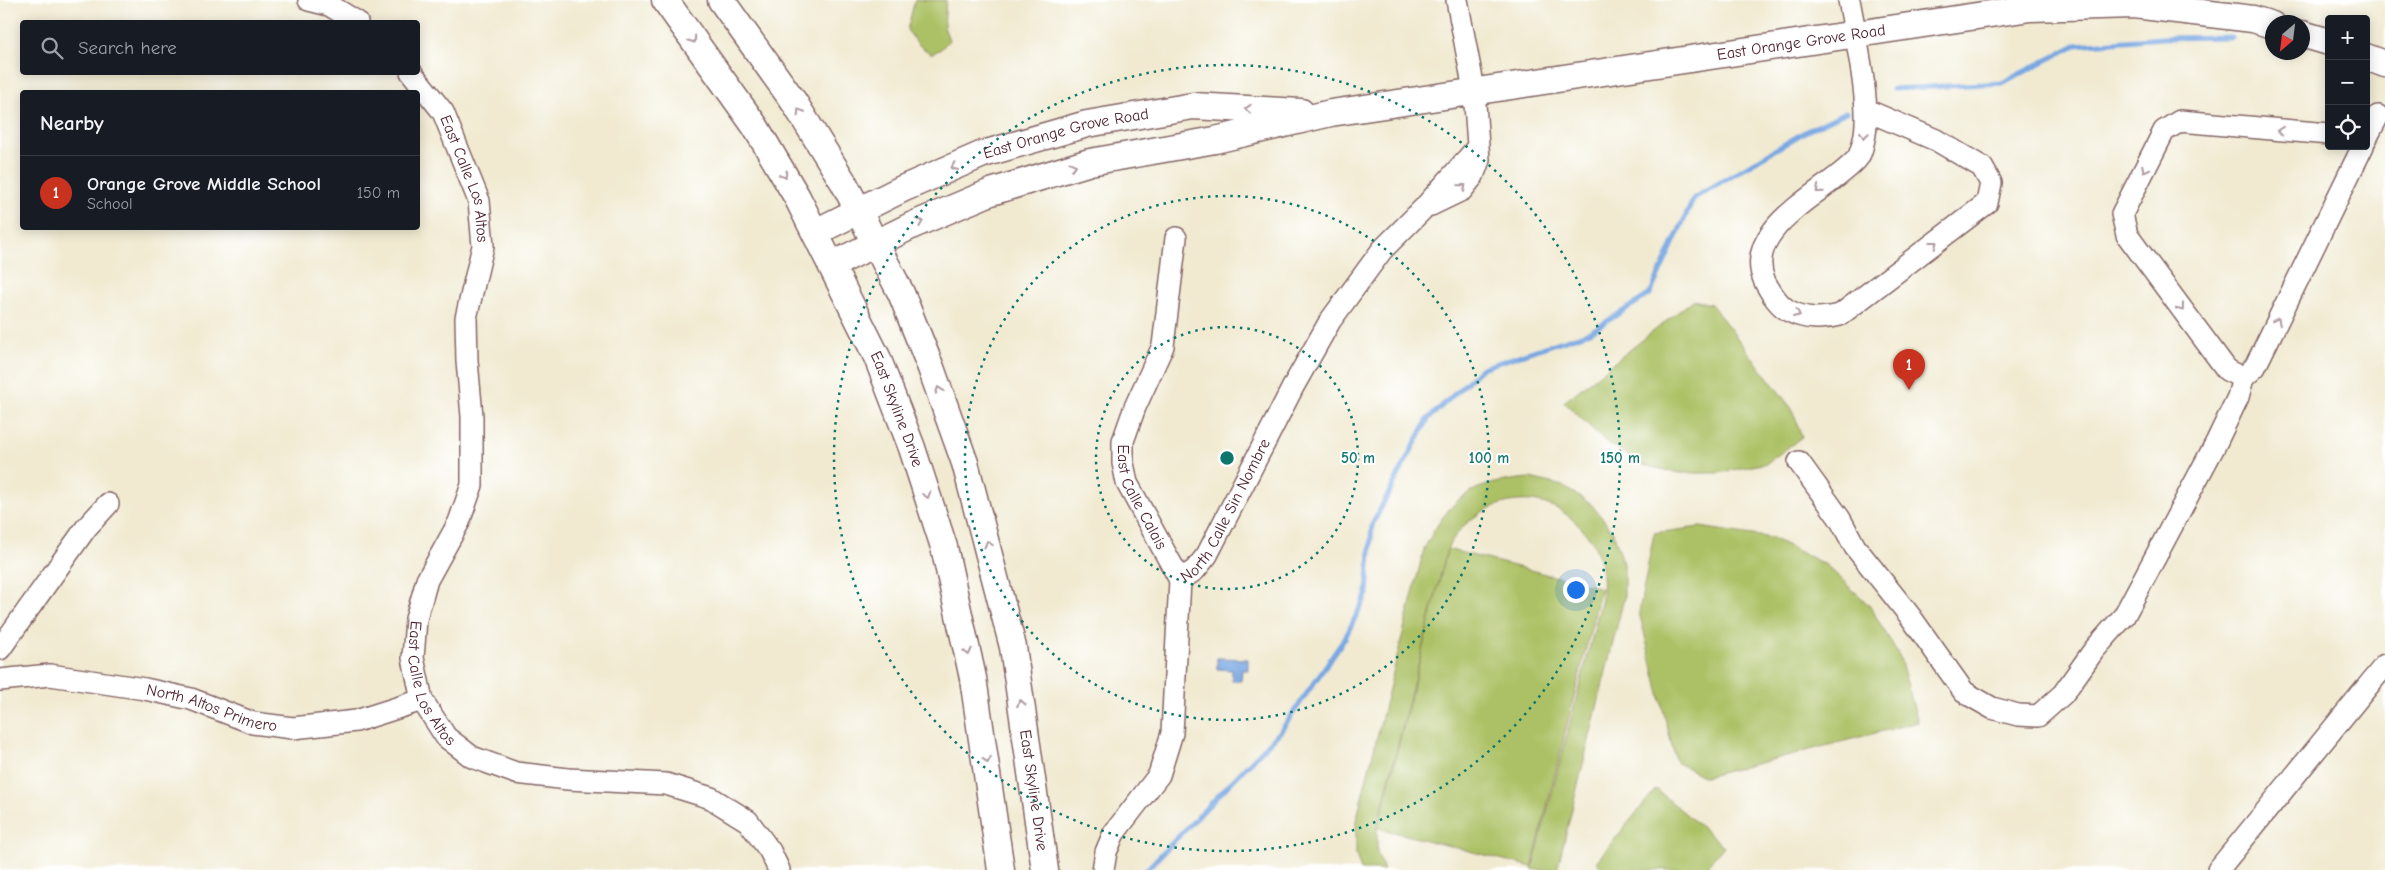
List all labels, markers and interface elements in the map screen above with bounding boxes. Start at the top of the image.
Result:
north arrow [2265,15,2310,60]
map controls [2325,15,2370,150]
button: + [2325,15,2370,60]
search box [20,20,420,75]
street label: East Orange Grove Road [1716,21,1887,64]
icon: search [38,34,66,62]
one-way arrow [687,34,696,44]
text: Search here [78,37,177,59]
button: − [2325,60,2370,105]
one-way arrow [1244,103,1252,114]
street label: East Orange Grove Road [981,105,1150,162]
button: locate [2325,105,2370,150]
one-way arrow [797,108,807,117]
text: Nearby [40,111,104,135]
street label: East Calle Los Altos [436,113,492,243]
one-way arrow [2276,126,2284,137]
one-way arrow [1859,132,1870,140]
one-way arrow [950,160,959,171]
one-way arrow [1068,162,1076,172]
one-way arrow [2141,164,2151,173]
one-way arrow [777,169,787,178]
text: Orange Grove Middle School [87,173,321,195]
text: 1 [53,184,59,202]
text: 150 m [357,184,400,202]
one-way arrow [1457,184,1466,193]
one-way arrow [1816,185,1825,193]
text: School [87,195,133,213]
one-way arrow [915,217,924,228]
one-way arrow [1928,241,1937,249]
one-way arrow [2175,302,2184,312]
one-way arrow [1792,308,1801,319]
one-way arrow [2271,317,2281,326]
street label: East Skyline Drive [867,348,927,469]
pin: 1 [1893,349,1925,390]
one-way arrow [935,386,945,394]
street label: North Calle Sin Nombre [1177,436,1274,586]
street label: East Calle Calais [1114,444,1171,553]
centre of rings [1218,449,1236,467]
text: 50 m [1341,449,1375,467]
text: 100 m [1469,449,1509,467]
text: 150 m [1600,449,1640,467]
one-way arrow [921,490,931,498]
one-way arrow [983,540,994,549]
your location [1563,577,1589,603]
street label: East Calle Los Altos [404,620,459,750]
one-way arrow [962,647,973,656]
street label: North Altos Primero [145,681,278,735]
one-way arrow [1017,699,1027,707]
street label: East Skyline Drive [1016,728,1051,852]
one-way arrow [981,756,991,765]

